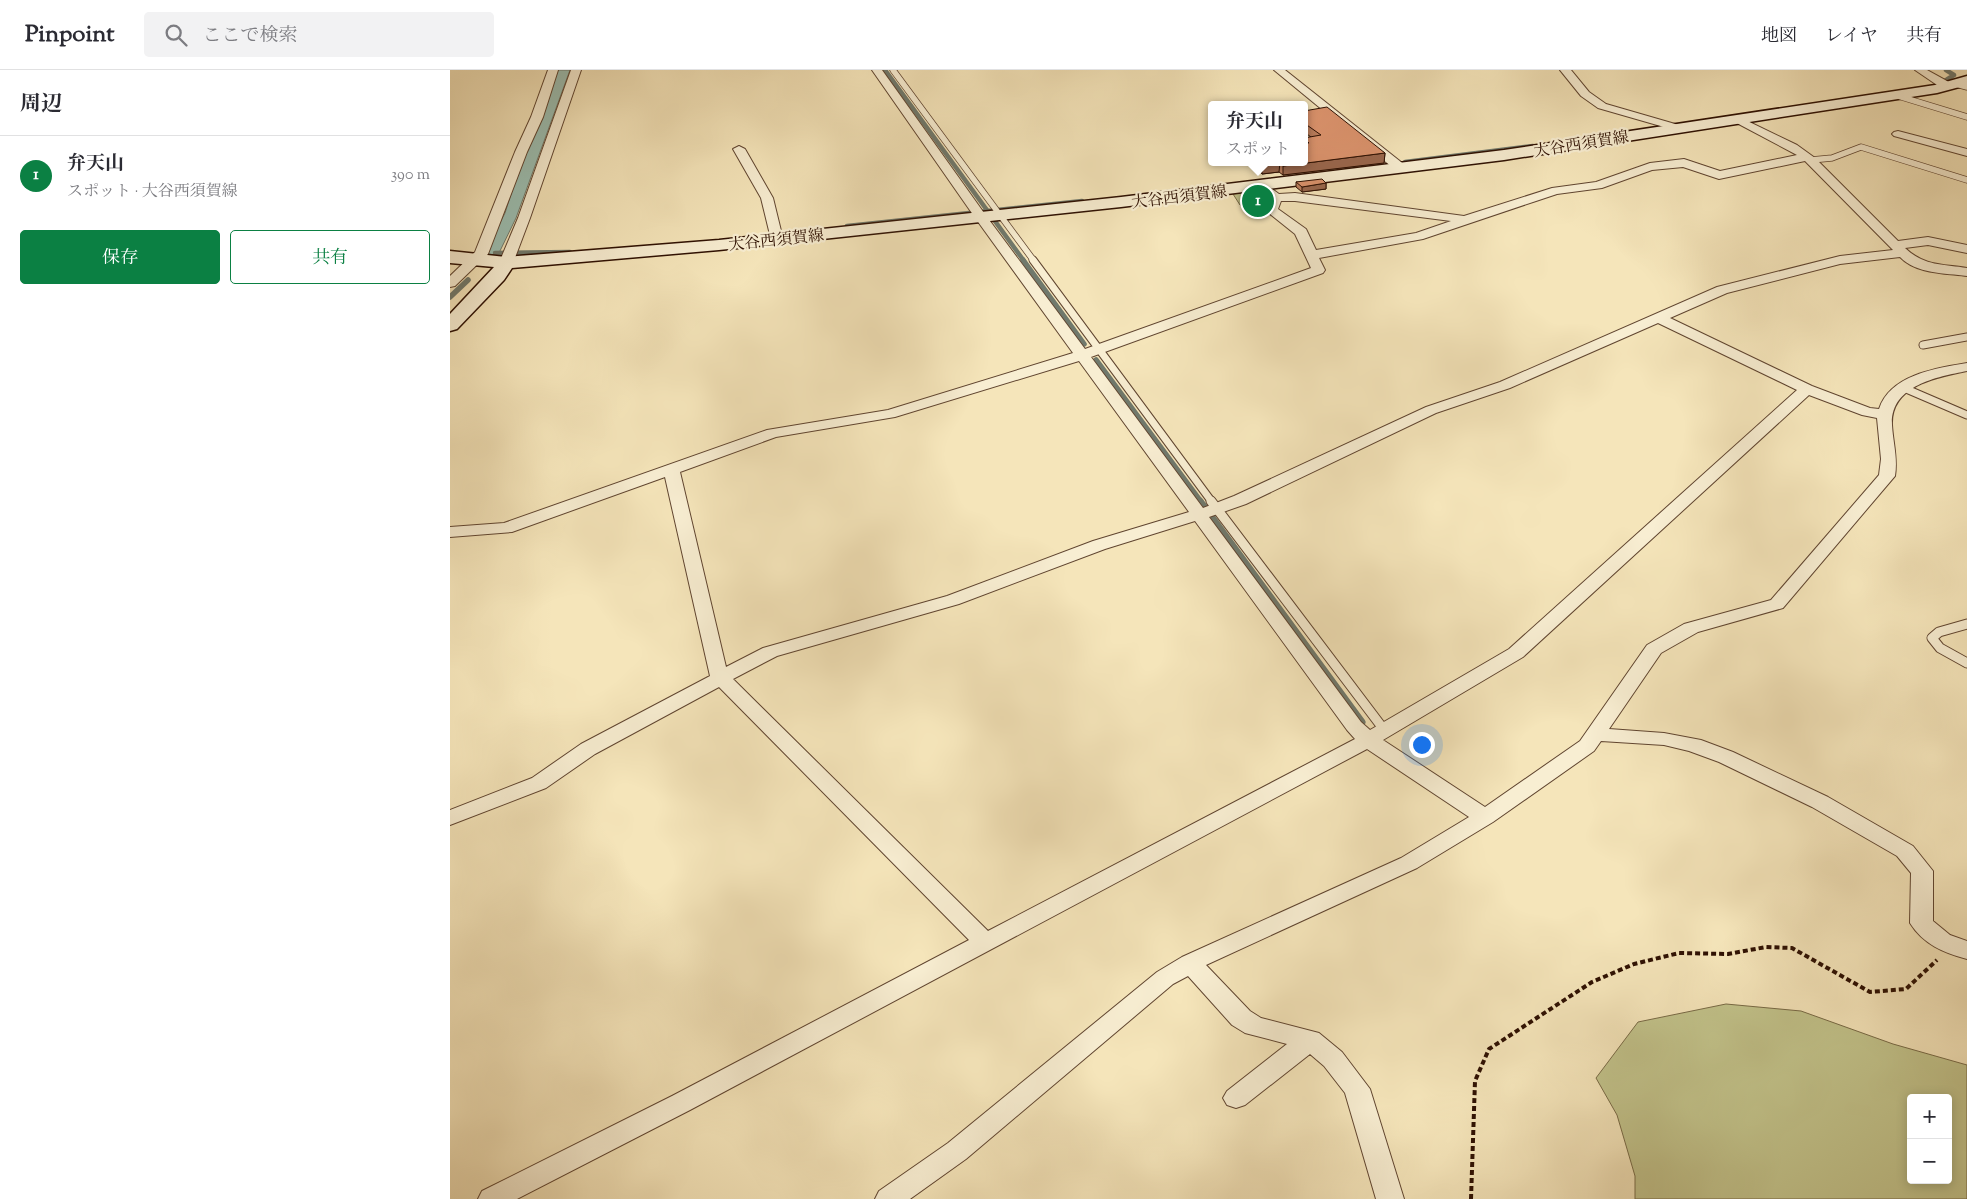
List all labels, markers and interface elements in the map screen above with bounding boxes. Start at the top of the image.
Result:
search box [144,12,494,57]
text: Pinpoint [25,18,114,52]
icon: search [162,21,190,49]
text: ここで検索 [202,23,297,50]
text: 地図 [1761,24,1797,50]
text: レイヤ [1825,24,1878,50]
text: 共有 [1906,24,1942,50]
text: 周辺 [20,90,62,120]
popup [1208,101,1308,166]
text: 弁天山 [1226,109,1283,136]
street label: 大谷西須賀線 [1532,127,1631,164]
text: スポット [1226,139,1290,162]
text: 弁天山 [67,151,124,178]
text: 1 [33,164,39,187]
text: 390 m [391,164,430,187]
text: スポット · 大谷西須賀線 [67,181,238,204]
street label: 大谷西須賀線 [1130,181,1228,216]
pin: 1 [1242,182,1274,220]
street label: 大谷西須賀線 [727,225,825,258]
button: 保存 [20,230,220,284]
button: 共有 [230,230,430,284]
your location [1409,732,1435,758]
map controls [1907,1094,1952,1184]
button: + [1907,1094,1952,1139]
button: − [1907,1139,1952,1184]

